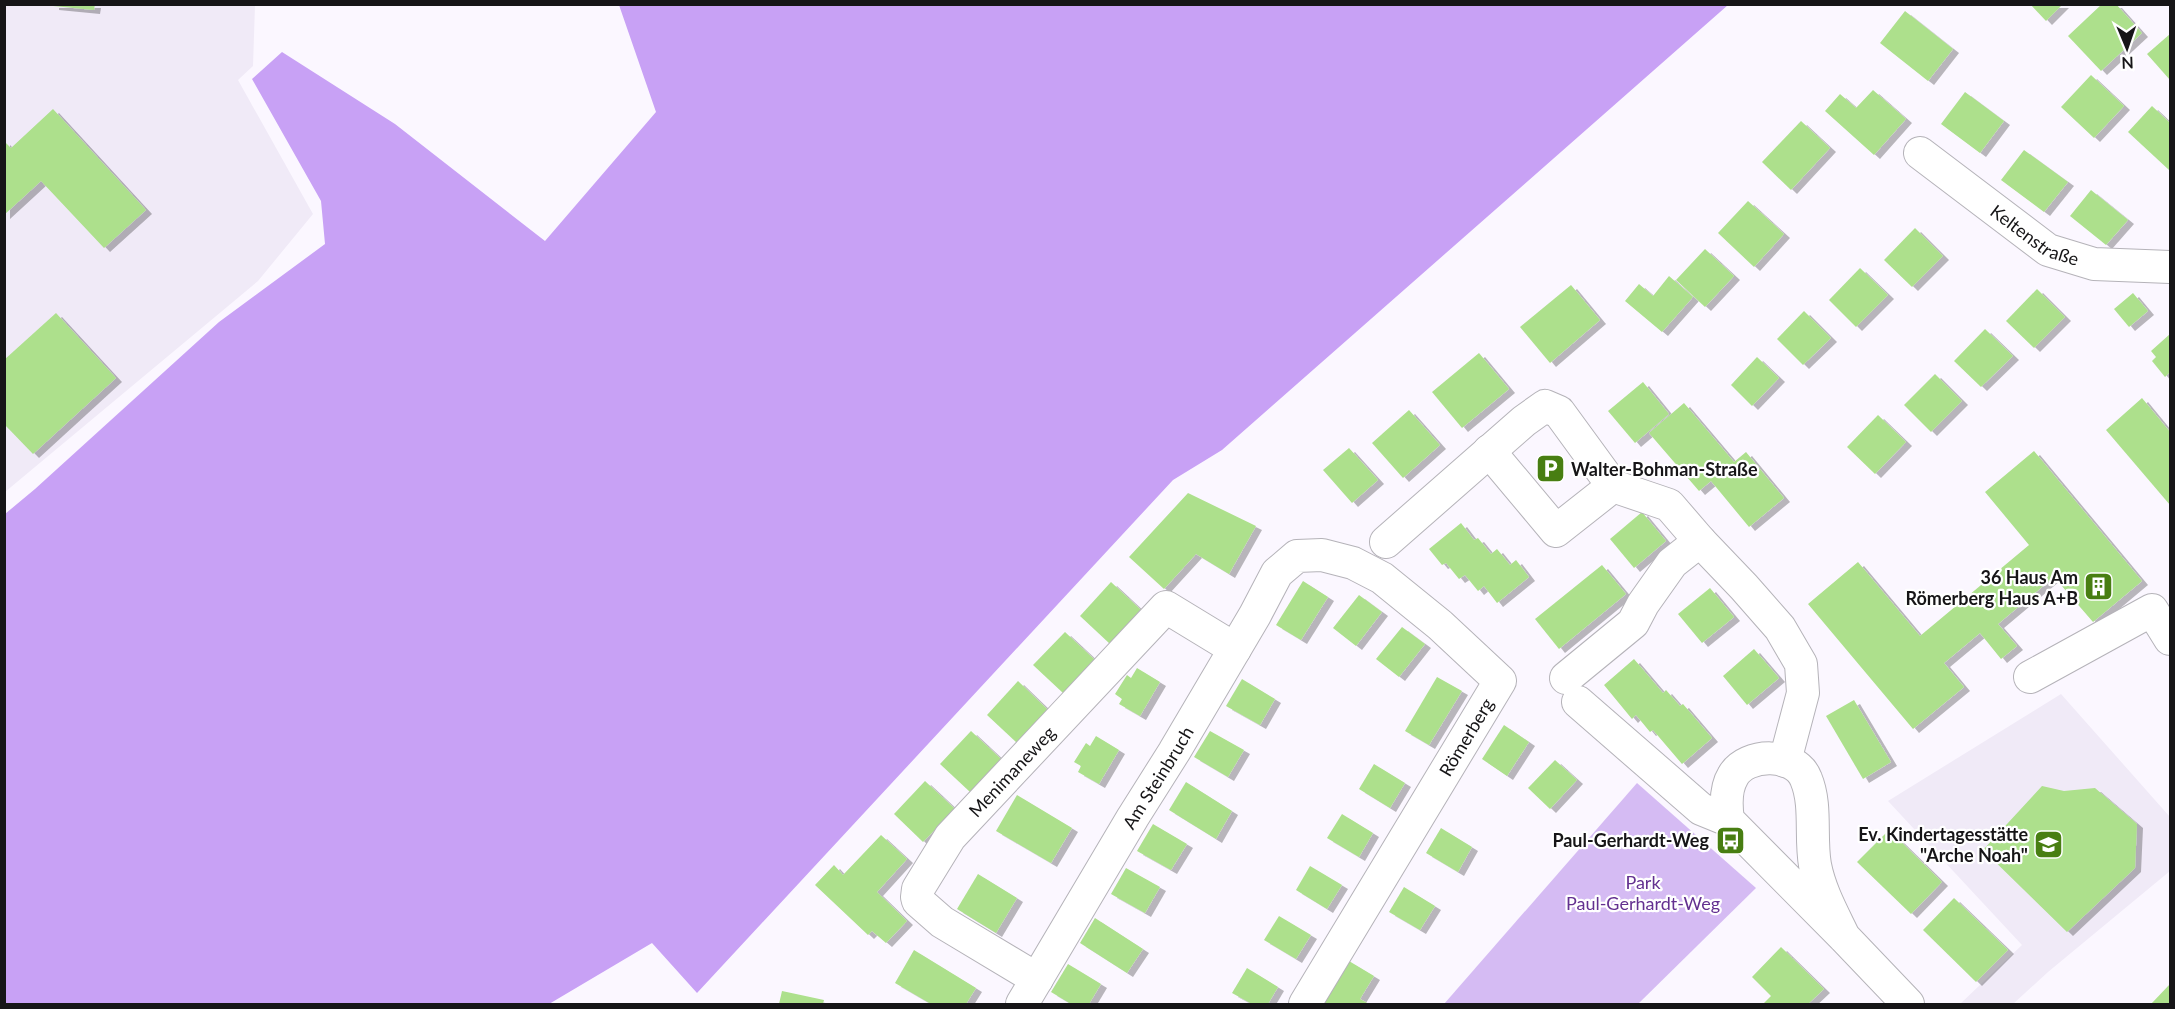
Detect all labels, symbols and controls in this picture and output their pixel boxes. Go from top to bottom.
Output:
north arrow [2097,18,2157,78]
text: N [2121,54,2134,73]
street label: Keltenstraße [1986,200,2082,270]
parking icon: Walter-Bohman-Straße [1534,453,1566,485]
place label: Walter-Bohman-Straße [1571,458,1758,480]
place label: 36 Haus Am Römerberg Haus A+B [1906,566,2078,609]
building icon: 36 Haus Am Römerberg Haus A+B [2083,571,2115,603]
street label: Römerberg [1434,694,1498,780]
street label: Menimaneweg [964,721,1060,821]
street label: Am Steinbruch [1118,722,1198,833]
place label: Ev. Kindertagesstätte "Arche Noah" [1858,823,2028,866]
bus stop icon: Paul-Gerhardt-Weg [1714,824,1746,856]
school or university icon: Ev. Kindertagesstätte "Arche Noah" [2033,828,2065,860]
place label: Paul-Gerhardt-Weg [1552,829,1709,851]
park label: Park Paul-Gerhardt-Weg [1566,871,1720,914]

